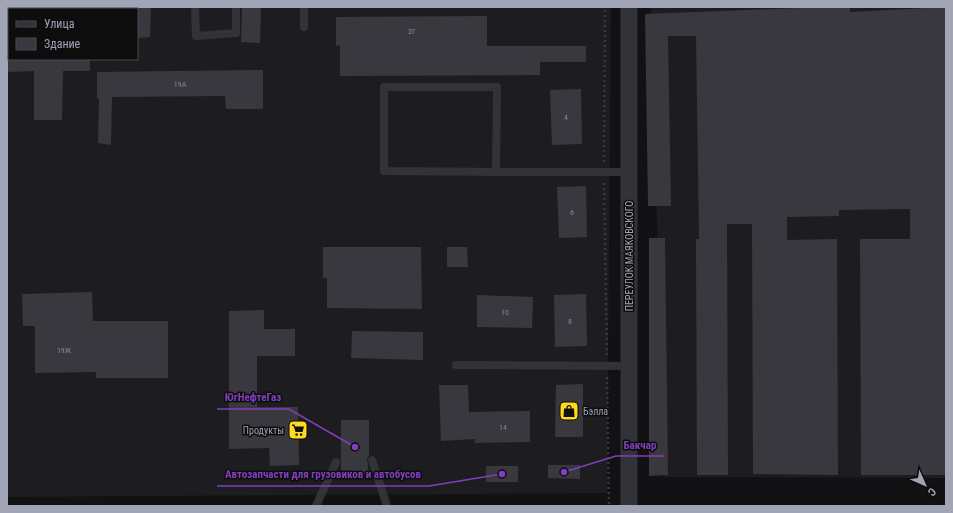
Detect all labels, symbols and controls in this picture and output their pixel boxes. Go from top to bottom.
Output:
legend [8,8,138,60]
text: Улица [44,17,75,31]
house number: 2Г [408,27,416,36]
text: Здание [44,37,81,51]
house number: 19А [174,80,187,89]
house number: 4 [564,113,568,122]
street label: ПЕРЕУЛОК МАЯКОВСКОГО [624,201,635,311]
house number: 6 [570,208,574,217]
house number: 10 [501,308,509,317]
house number: 8 [568,317,572,326]
house number: 19Ж [57,346,72,355]
callout: ЮгНефтеГаз [217,386,289,409]
text: ЮгНефтеГаз [225,391,281,404]
shop icon: Бэлла [558,400,580,422]
place label: Бэлла [583,406,608,417]
supermarket icon: Продукты [287,419,309,441]
house number: 14 [499,423,507,432]
place label: Продукты [243,425,284,436]
callout: Бакчар [616,433,664,456]
text: Бакчар [624,439,657,452]
callout: Автозапчасти для грузовиков и автобусов [217,463,429,486]
north arrow [905,465,945,505]
text: Автозапчасти для грузовиков и автобусов [225,468,422,481]
text: С [925,485,939,499]

